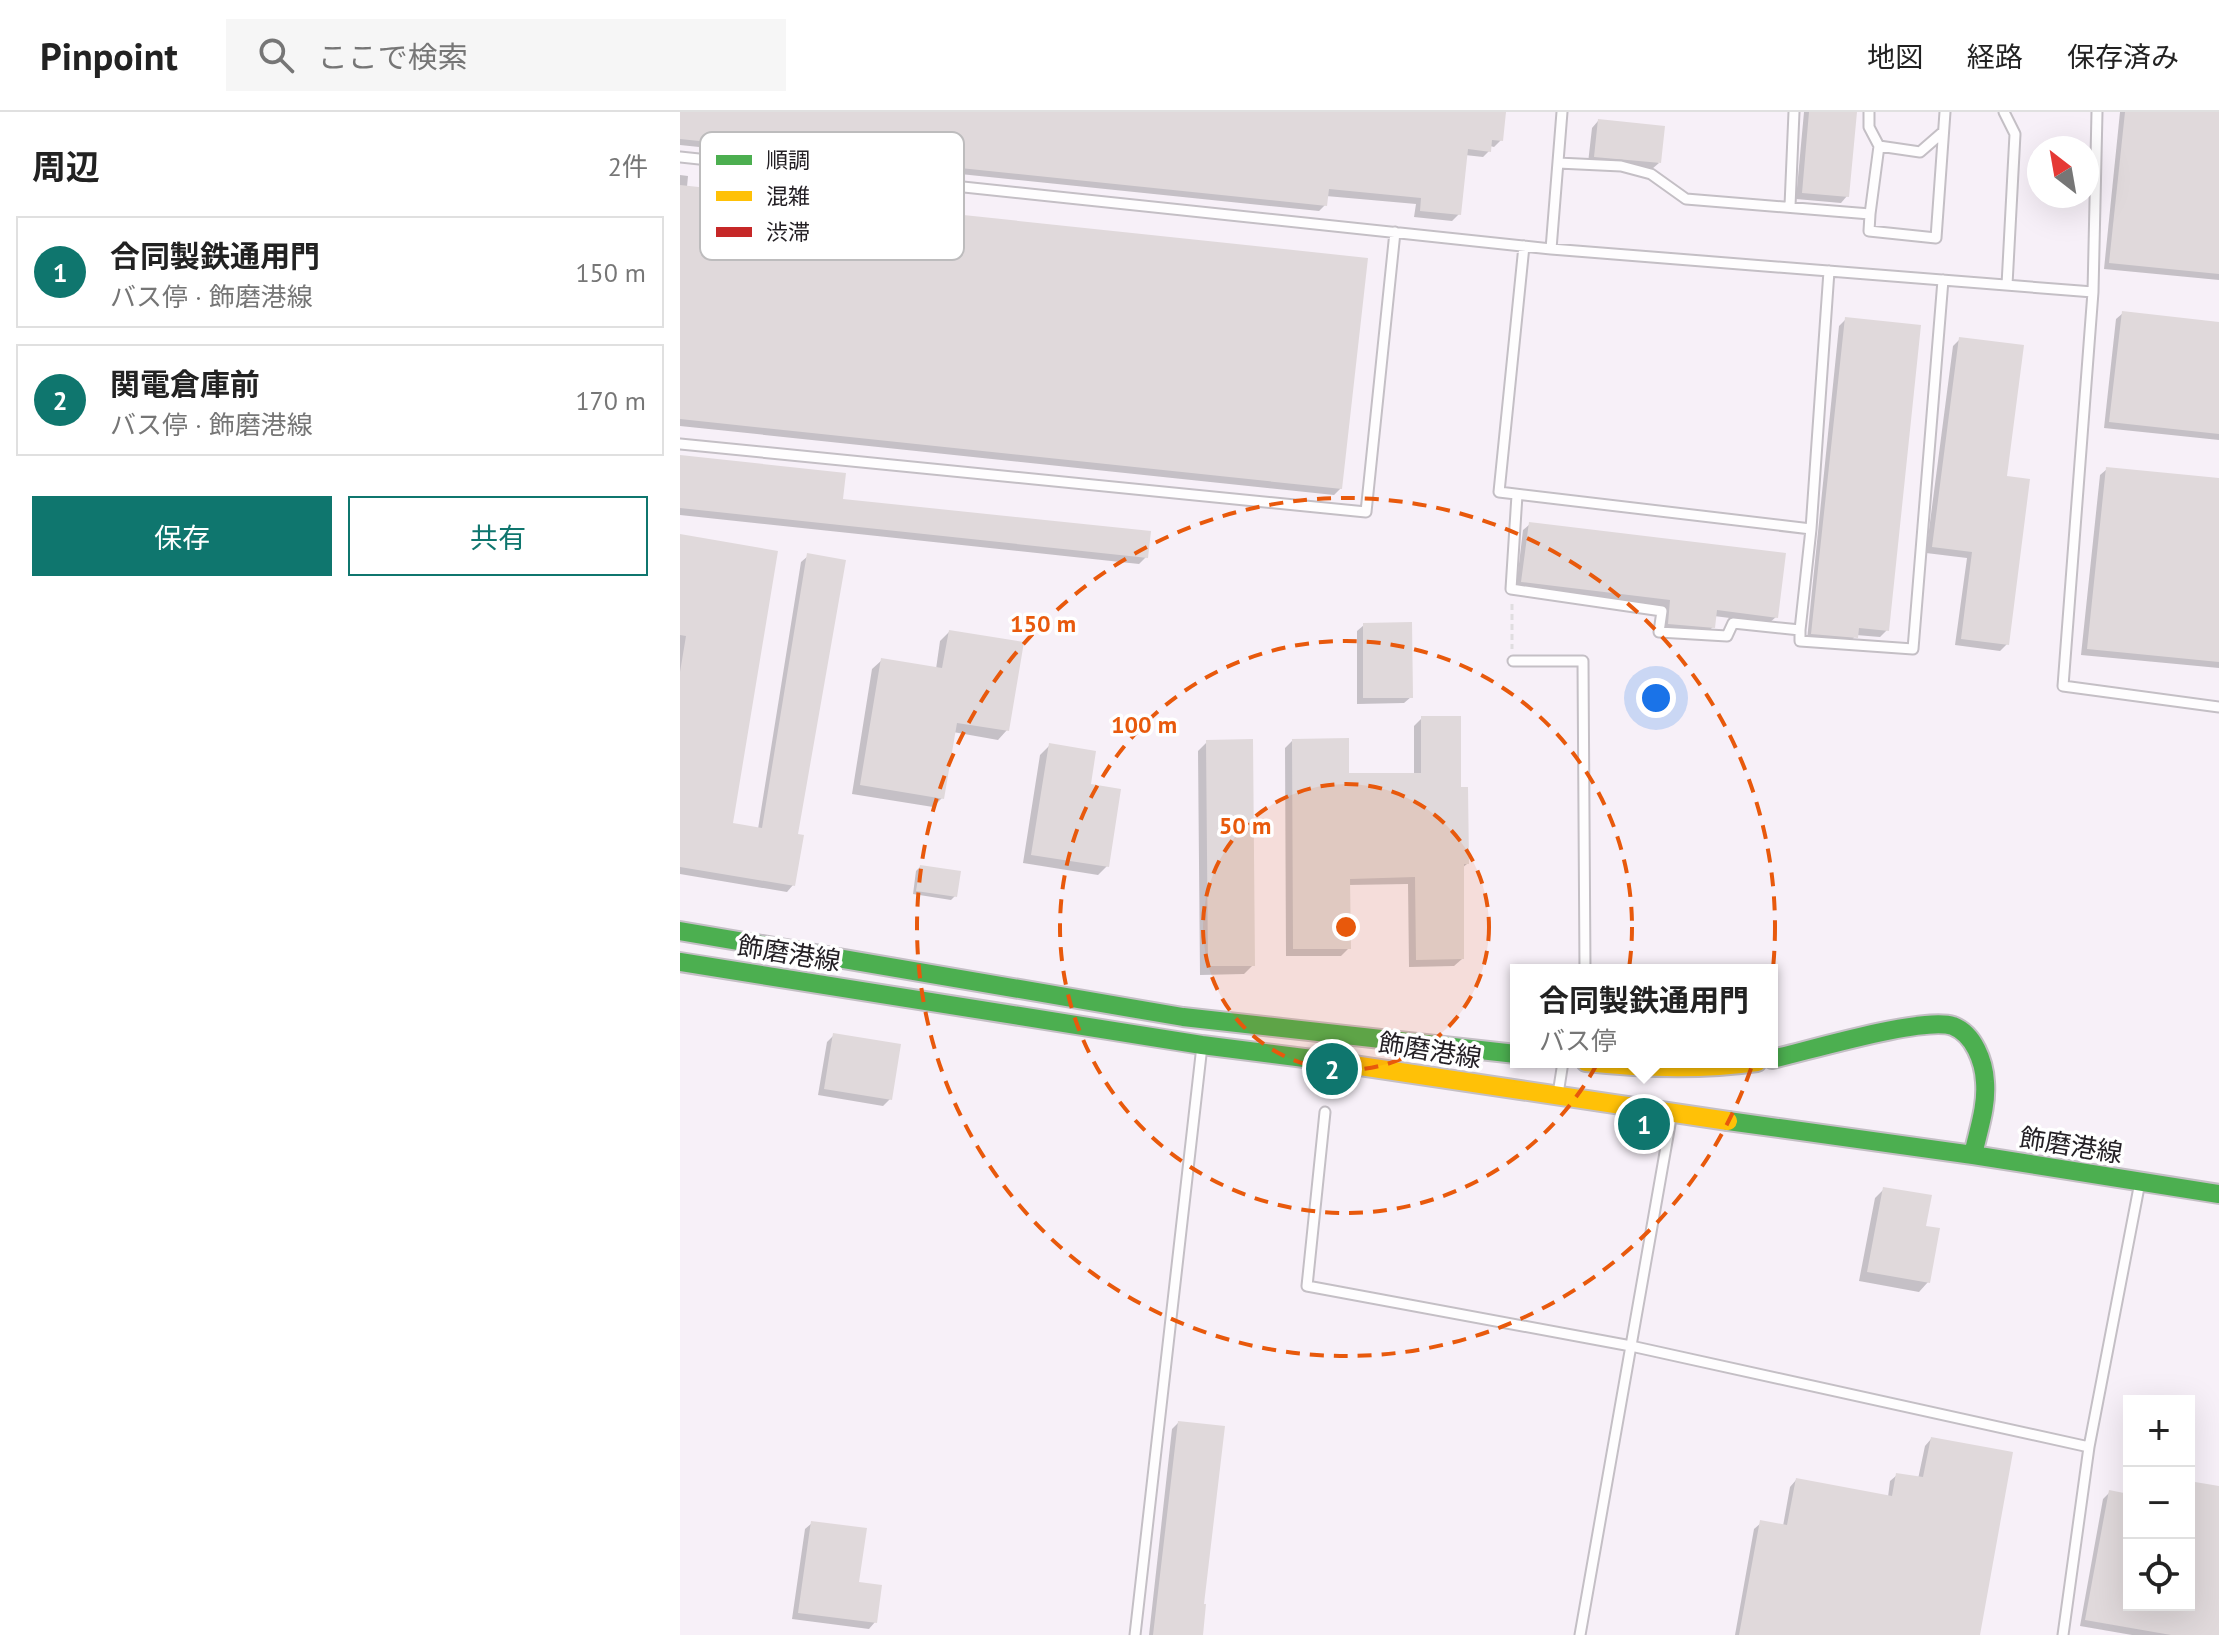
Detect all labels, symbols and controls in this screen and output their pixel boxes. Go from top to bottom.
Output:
search box [226,19,786,91]
text: Pinpoint [40,31,178,80]
icon: search [254,33,298,77]
text: ここで検索 [318,37,468,76]
text: 地図 [1867,38,1923,75]
text: 経路 [1967,38,2023,75]
text: 保存済み [2067,38,2179,75]
legend [700,132,964,260]
north arrow [2027,136,2099,208]
text: 周辺 [32,144,100,188]
text: 順調 [766,146,810,174]
text: 2件 [608,150,648,183]
text: 混雑 [766,182,810,210]
text: 渋滞 [766,218,810,246]
text: 合同製鉄通用門 [110,236,320,275]
text: 1 [53,256,67,289]
text: 150 m [575,256,646,289]
text: バス停 · 飾磨港線 [110,280,313,313]
text: 関電倉庫前 [110,364,260,403]
text: 2 [53,384,67,417]
text: 170 m [575,384,646,417]
text: バス停 · 飾磨港線 [110,408,313,441]
button: 保存 [32,496,332,576]
button: 共有 [348,496,648,576]
text: 150 m [1010,608,1076,639]
your location [1636,678,1676,718]
text: 100 m [1111,709,1177,740]
text: 50 m [1219,810,1271,841]
centre of rings [1332,913,1360,941]
street label: 飾磨港線 [735,929,843,977]
popup [1510,964,1778,1068]
text: 合同製鉄通用門 [1539,980,1749,1019]
text: バス停 [1539,1024,1617,1057]
street label: 飾磨港線 [1376,1026,1484,1074]
pin: 2 [1306,1039,1358,1099]
pin: 1 [1618,1094,1670,1154]
street label: 飾磨港線 [2017,1121,2125,1169]
map controls [2123,1395,2195,1611]
button: + [2123,1395,2195,1467]
button: − [2123,1467,2195,1539]
button: locate [2123,1539,2195,1611]

